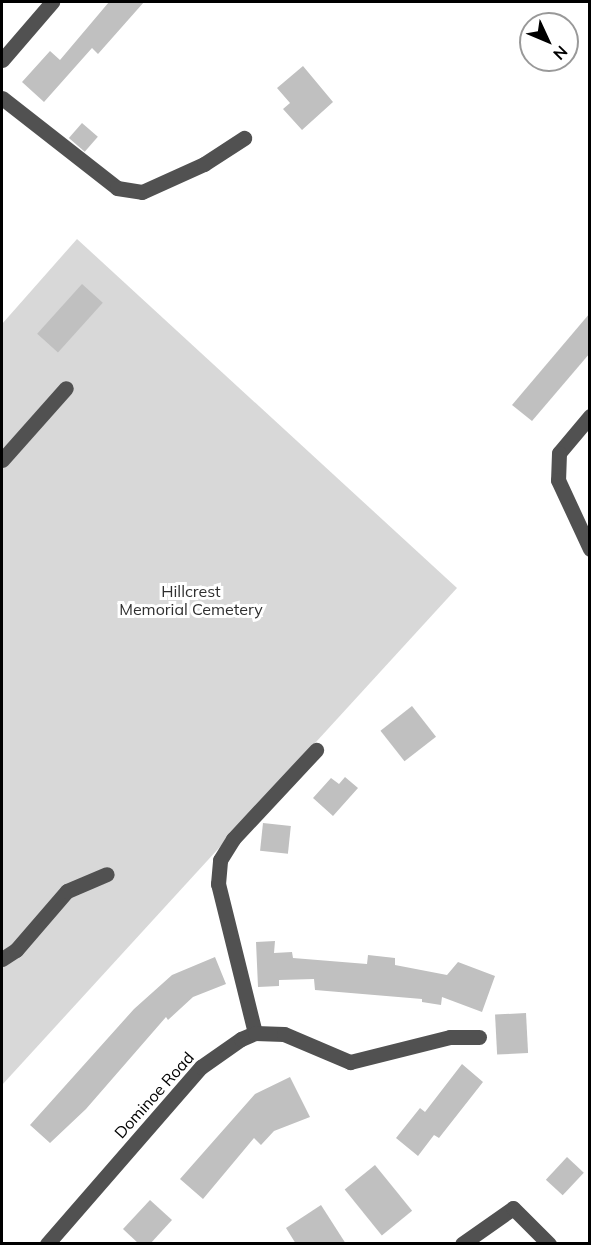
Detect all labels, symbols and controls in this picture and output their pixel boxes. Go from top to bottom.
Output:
north arrow [519,12,579,72]
text: N [549,42,572,64]
park label: Hillcrest Memorial Cemetery [119,581,263,619]
street label: Dominoe Road [110,1048,198,1142]

